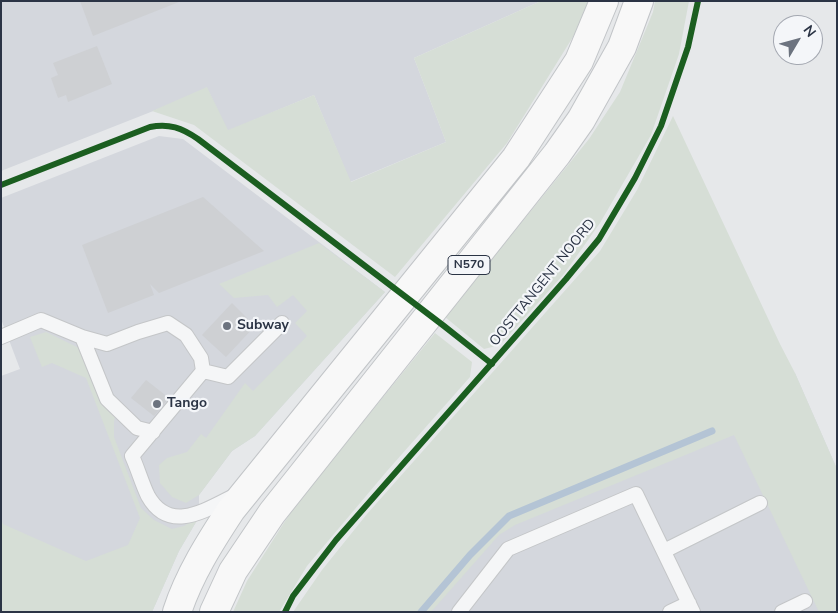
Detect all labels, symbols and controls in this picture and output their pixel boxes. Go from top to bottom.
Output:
north arrow [773,15,823,65]
text: N [799,21,820,41]
street label: OOSTTANGENT NOORD [487,216,599,350]
road number: N570 [448,256,490,274]
place label: Subway [237,318,289,334]
marker: Subway [221,320,233,332]
place label: Tango [167,396,207,412]
marker: Tango [151,398,163,410]

